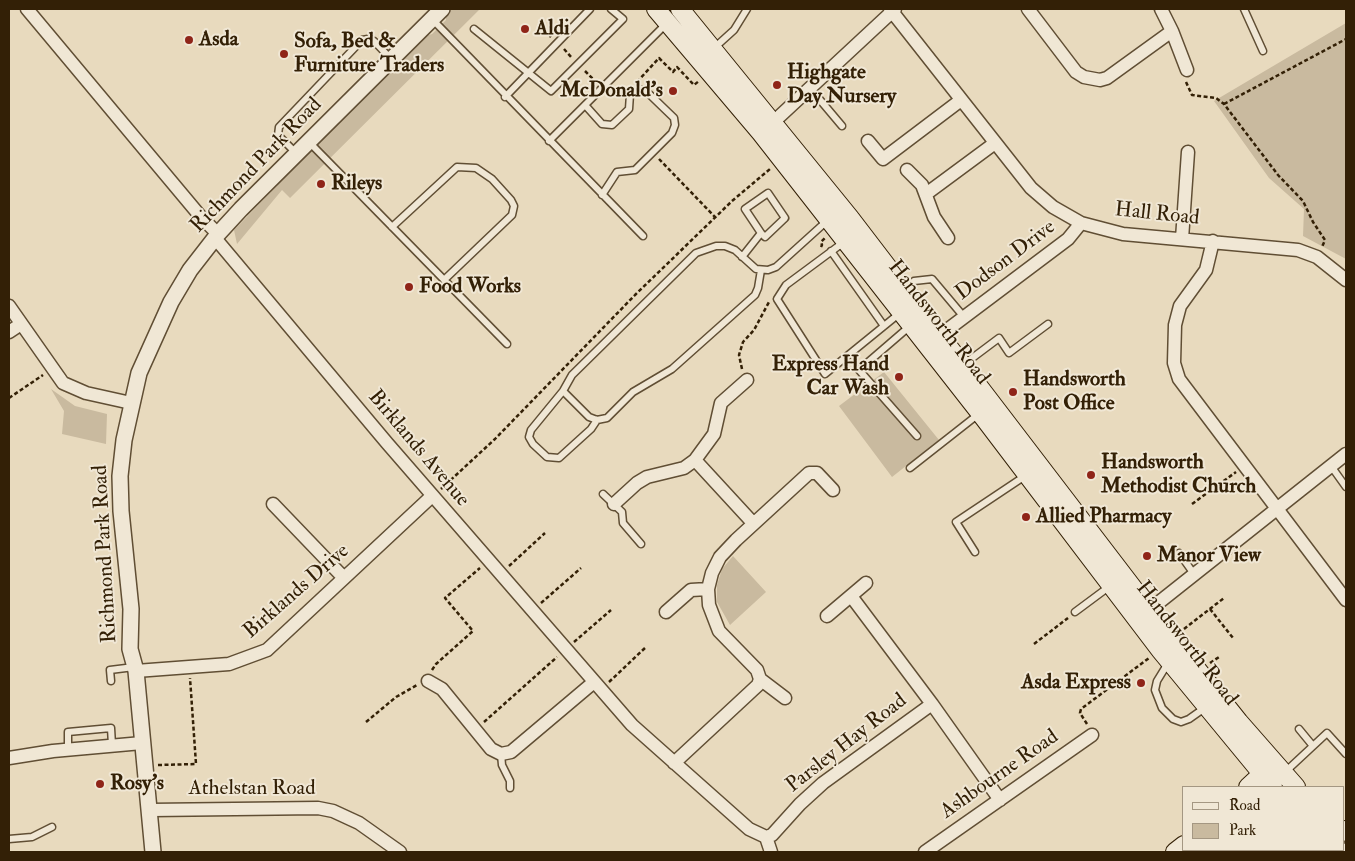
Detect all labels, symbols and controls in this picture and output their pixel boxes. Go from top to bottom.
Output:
place label: Aldi [535,16,570,42]
marker: Aldi [519,23,531,35]
place label: Asda [199,27,239,53]
place label: Sofa, Bed & Furniture Traders [294,29,444,79]
marker: Asda [183,34,195,46]
marker: Sofa, Bed & Furniture Traders [278,48,290,60]
place label: Highgate Day Nursery [787,60,896,110]
place label: McDonald's [560,78,663,104]
marker: Highgate Day Nursery [771,79,783,91]
marker: McDonald's [667,85,679,97]
street label: Richmond Park Road [186,93,328,239]
place label: Rileys [331,171,382,197]
marker: Rileys [315,178,327,190]
street label: Hall Road [1113,198,1201,232]
street label: Dodson Drive [951,215,1061,307]
street label: Handsworth Road [882,256,994,390]
place label: Food Works [419,274,521,300]
marker: Food Works [403,281,415,293]
place label: Express Hand Car Wash [772,352,889,402]
place label: Handsworth Post Office [1023,367,1126,417]
marker: Express Hand Car Wash [893,371,905,383]
street label: Birklands Avenue [362,386,474,512]
marker: Handsworth Post Office [1007,386,1019,398]
place label: Handsworth Methodist Church [1101,450,1256,500]
street label: Richmond Park Road [89,464,123,644]
marker: Handsworth Methodist Church [1085,469,1097,481]
place label: Allied Pharmacy [1036,504,1172,530]
marker: Allied Pharmacy [1020,511,1032,523]
street label: Birklands Drive [239,539,355,645]
place label: Manor View [1157,543,1261,569]
marker: Manor View [1141,550,1153,562]
street label: Handsworth Road [1130,577,1242,711]
place label: Asda Express [1021,670,1131,696]
marker: Asda Express [1135,677,1147,689]
street label: Parsley Hay Road [782,689,912,799]
street label: Ashbourne Road [936,725,1064,825]
place label: Rosy's [110,771,164,797]
street label: Athelstan Road [188,776,316,802]
marker: Rosy's [94,778,106,790]
legend [1182,786,1345,851]
text: Road [1229,796,1260,815]
text: Park [1229,821,1256,840]

